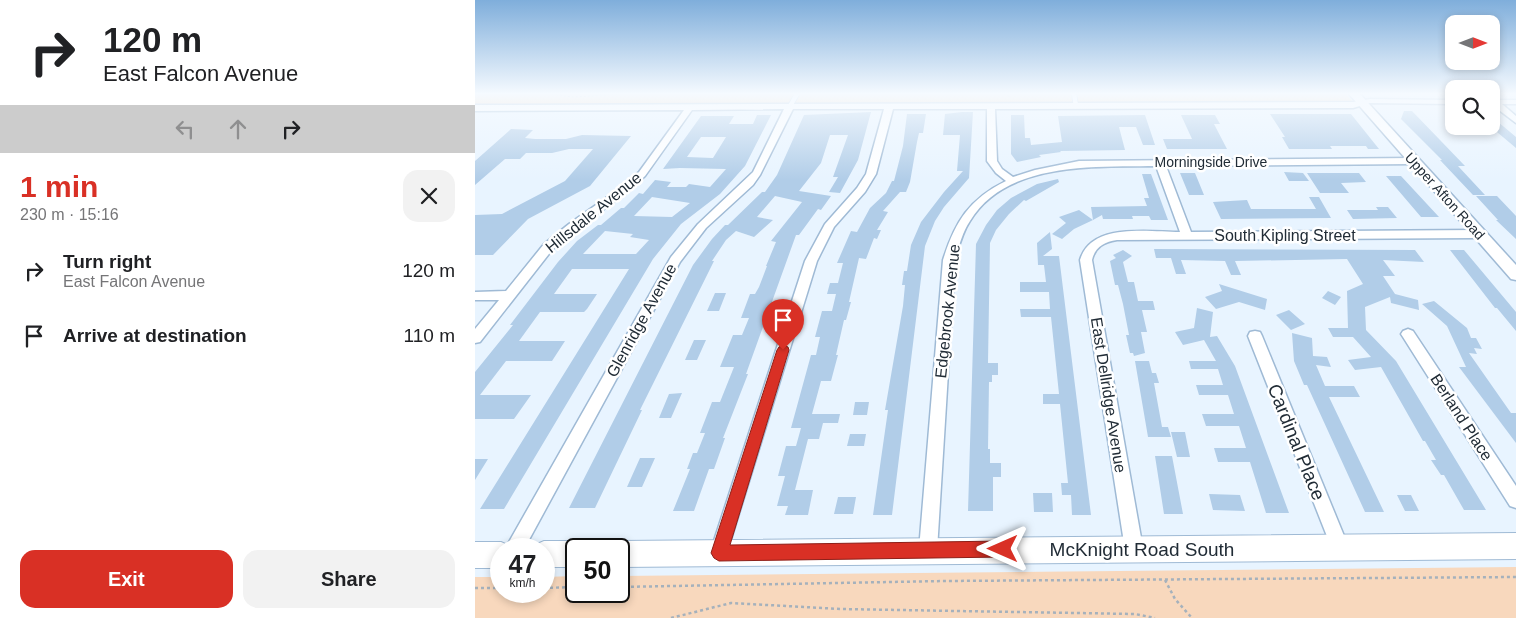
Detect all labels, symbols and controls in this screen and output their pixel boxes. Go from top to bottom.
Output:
north arrow [1445,15,1500,70]
map controls [1445,15,1500,135]
icon: right [20,20,85,85]
text: 120 m [103,20,202,59]
text: East Falcon Avenue [103,61,298,86]
button: search [1445,80,1500,135]
icon: left [171,115,199,143]
icon: ahead [224,115,252,143]
icon: right [277,115,305,143]
street label: Upper Afton Road [1402,149,1488,243]
street label: Morningside Drive [1155,154,1268,170]
street label: Hillsdale Avenue [542,169,645,256]
text: 1 min [20,170,98,203]
button: close [403,170,455,222]
text: 230 m · 15:16 [20,206,119,223]
street label: South Kipling Street [1214,227,1356,244]
street label: Edgebrook Avenue [932,243,963,379]
text: Turn right [63,251,151,272]
icon: right [20,257,48,285]
text: 120 m [402,260,455,281]
street label: Glenridge Avenue [603,261,680,380]
text: East Falcon Avenue [63,273,205,290]
pin [762,299,804,350]
icon: arrive [769,306,797,334]
street label: East Dellridge Avenue [1088,316,1129,474]
icon: arrive [20,322,48,350]
text: Arrive at destination [63,325,247,346]
text: 110 m [404,325,455,346]
street label: Berland Place [1427,371,1496,464]
street label: Cardinal Place [1264,381,1329,503]
position arrow [976,522,1028,574]
speed limit sign: 50 [565,538,630,603]
street label: McKnight Road South [1050,539,1234,560]
button: Exit [20,550,233,608]
button: Share [243,550,455,608]
text: 47 [509,550,536,578]
text: km/h [509,576,536,590]

